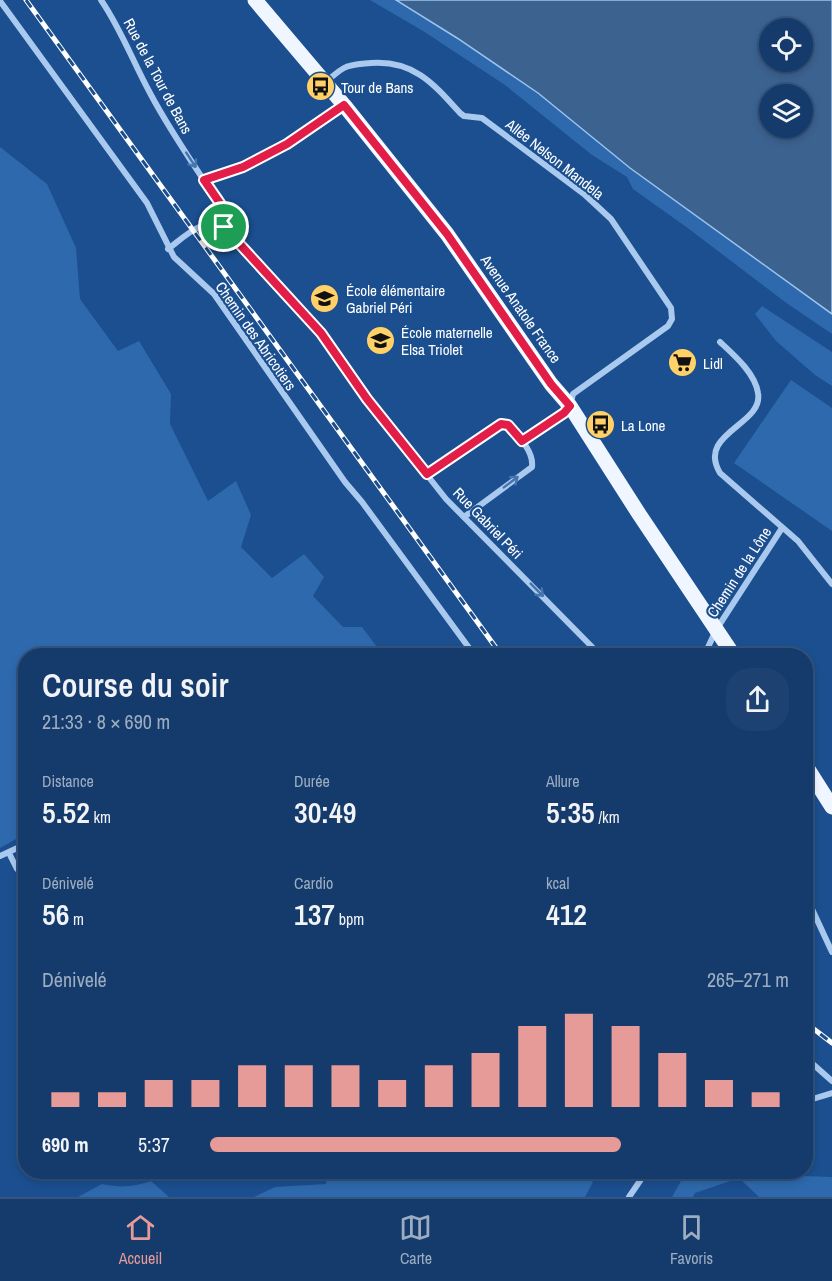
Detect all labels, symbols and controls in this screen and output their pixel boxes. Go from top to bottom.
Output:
street label: Rue de la Tour de Bans [119,14,197,138]
map controls [759,18,813,138]
button: locate [759,18,813,72]
bus stop icon: Tour de Bans [304,71,336,103]
place label: Tour de Bans [341,77,413,98]
button: layers [759,84,813,138]
street label: Allée Nelson Mandela [501,113,609,204]
one-way arrow [185,152,197,168]
pin [198,201,249,252]
icon: arrive [207,210,240,243]
street label: Avenue Anatole France [475,250,566,367]
street label: Chemin des Abricotiers [211,277,301,395]
place label: École élémentaire Gabriel Péri [346,280,445,318]
school or university icon: École élémentaire Gabriel Péri [309,283,341,315]
place label: École maternelle Elsa Triolet [401,322,493,360]
school or university icon: École maternelle Elsa Triolet [364,325,396,357]
supermarket icon: Lidl [666,347,698,379]
place label: Lidl [703,353,723,374]
bus stop icon: La Lone [584,409,616,441]
place label: La Lone [621,415,666,436]
one-way arrow [503,476,519,489]
street label: Rue Gabriel Péri [448,483,528,563]
street label: Chemin de la Lône [702,523,776,621]
one-way arrow [530,583,544,598]
text: Course du soir [42,663,228,707]
button: share [726,668,789,731]
text: 21:33 · 8 × 690 m [42,708,170,735]
text: Distance [42,770,94,792]
text: Durée [294,770,330,792]
text: Allure [546,770,580,792]
text: 5.52 [42,792,90,832]
text: 30:49 [294,792,356,832]
text: 5:35 [546,792,595,832]
text: km [90,806,111,828]
text: /km [595,806,620,828]
text: Dénivelé [42,872,94,894]
text: Cardio [294,872,333,894]
text: kcal [546,872,569,894]
text: 56 [42,894,69,934]
text: 137 [294,894,335,934]
text: 412 [546,894,587,934]
text: m [69,908,84,930]
text: bpm [335,908,364,930]
text: Dénivelé [42,966,107,993]
text: 265–271 m [707,966,789,993]
text: 690 m [42,1131,89,1158]
text: 5:37 [138,1131,170,1158]
tab: Accueil [119,1211,162,1269]
tab: Carte [399,1211,432,1269]
tab: Favoris [670,1211,713,1269]

